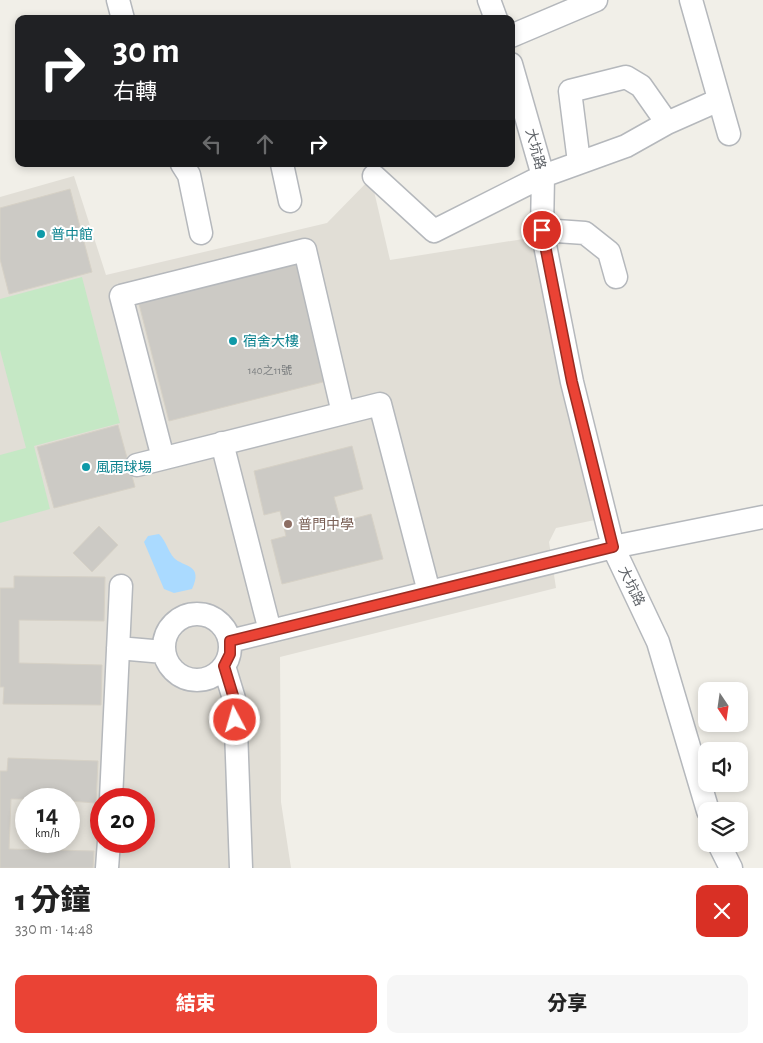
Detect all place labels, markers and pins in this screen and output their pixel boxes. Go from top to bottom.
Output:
pin [521,209,563,251]
place label: 普中館 [51,227,93,242]
marker: 普中館 [35,228,47,240]
place label: 宿舍大樓 [243,333,299,349]
marker: 宿舍大樓 [227,335,239,347]
place label: 風雨球場 [96,460,152,475]
marker: 風雨球場 [80,461,92,473]
place label: 普門中學 [298,517,354,532]
marker: 普門中學 [282,518,294,530]

